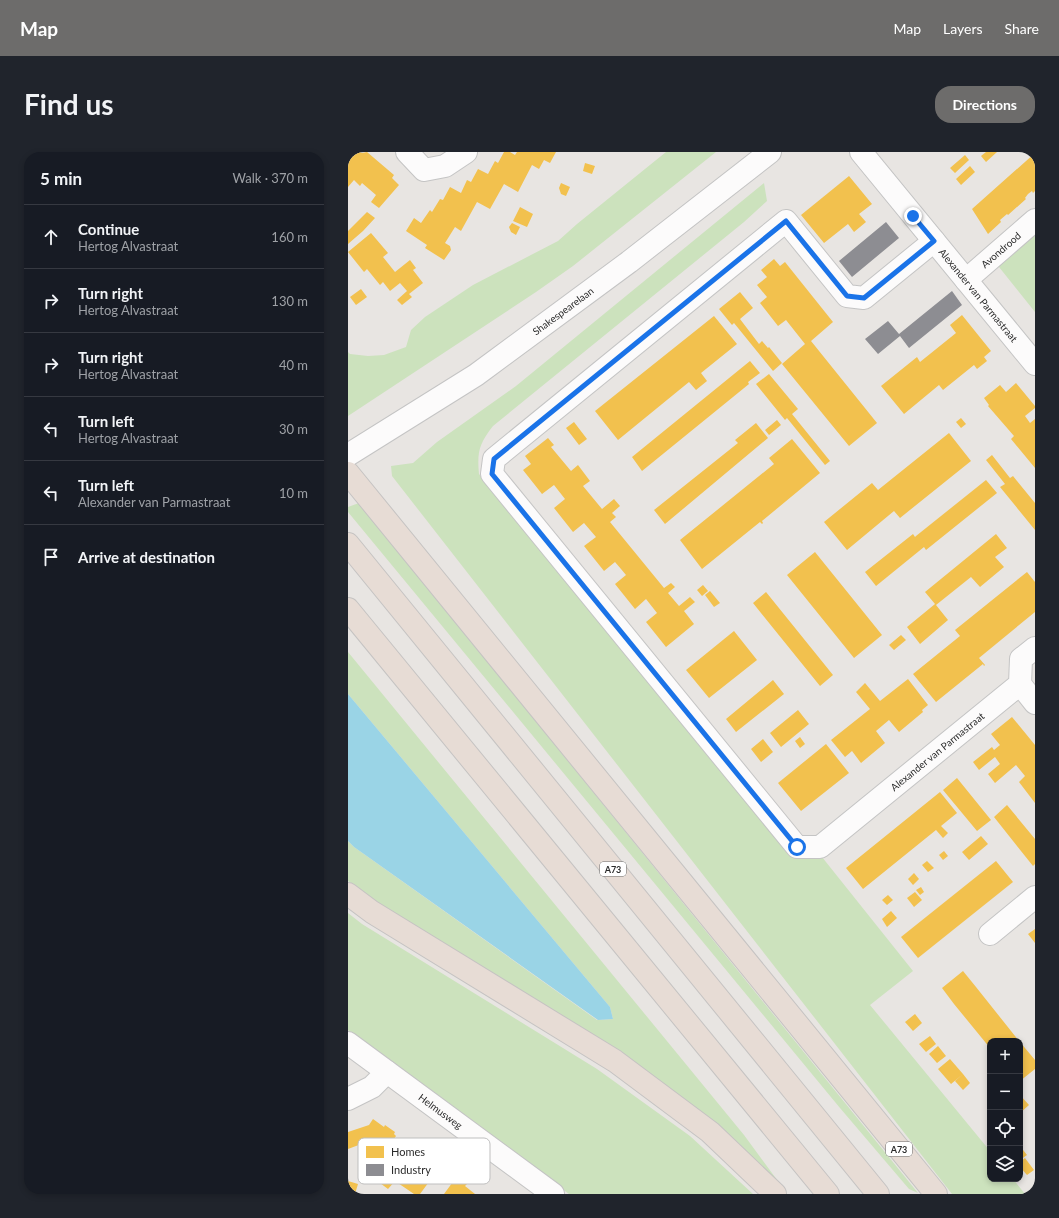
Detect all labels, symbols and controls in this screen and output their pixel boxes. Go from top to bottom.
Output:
text: Map [20,17,58,40]
text: Map [893,20,921,37]
text: Layers [943,20,983,37]
text: Share [1005,20,1039,37]
button: Directions [935,86,1035,123]
text: Find us [24,87,114,121]
text: 5 min [40,168,82,189]
text: Walk · 370 m [232,170,308,186]
route end [904,207,922,225]
text: Continue [78,220,139,238]
icon: ahead [40,226,62,248]
text: 160 m [271,229,308,245]
street label: Avondrood [978,229,1023,270]
text: Hertog Alvastraat [78,238,178,254]
street label: Alexander van Parmastraat [936,246,1021,345]
text: Turn right [78,284,143,302]
street label: Shakespearelaan [530,284,596,337]
icon: right [40,290,62,312]
text: 130 m [271,293,308,309]
text: Hertog Alvastraat [78,302,178,318]
text: Turn right [78,348,143,366]
icon: right [40,354,62,376]
text: 40 m [279,357,308,373]
text: Hertog Alvastraat [78,366,178,382]
text: Turn left [78,412,134,430]
icon: left [40,418,62,440]
text: 30 m [279,421,308,437]
text: Hertog Alvastraat [78,430,178,446]
text: Turn left [78,476,134,494]
icon: left [40,482,62,504]
text: 10 m [279,485,308,501]
text: Alexander van Parmastraat [78,494,230,510]
icon: arrive [40,546,62,568]
text: Arrive at destination [78,548,215,566]
street label: Alexander van Parmastraat [888,709,987,793]
route start [788,838,806,856]
road number: A73 [600,862,626,876]
map controls [987,1038,1023,1182]
button: + [987,1038,1023,1074]
button: − [987,1074,1023,1110]
street label: Helmusweg [416,1091,465,1131]
button: locate [987,1110,1023,1146]
legend [358,1138,490,1184]
road number: A73 [886,1142,912,1156]
text: Homes [391,1145,425,1158]
button: layers [987,1146,1023,1182]
text: Industry [391,1163,431,1176]

